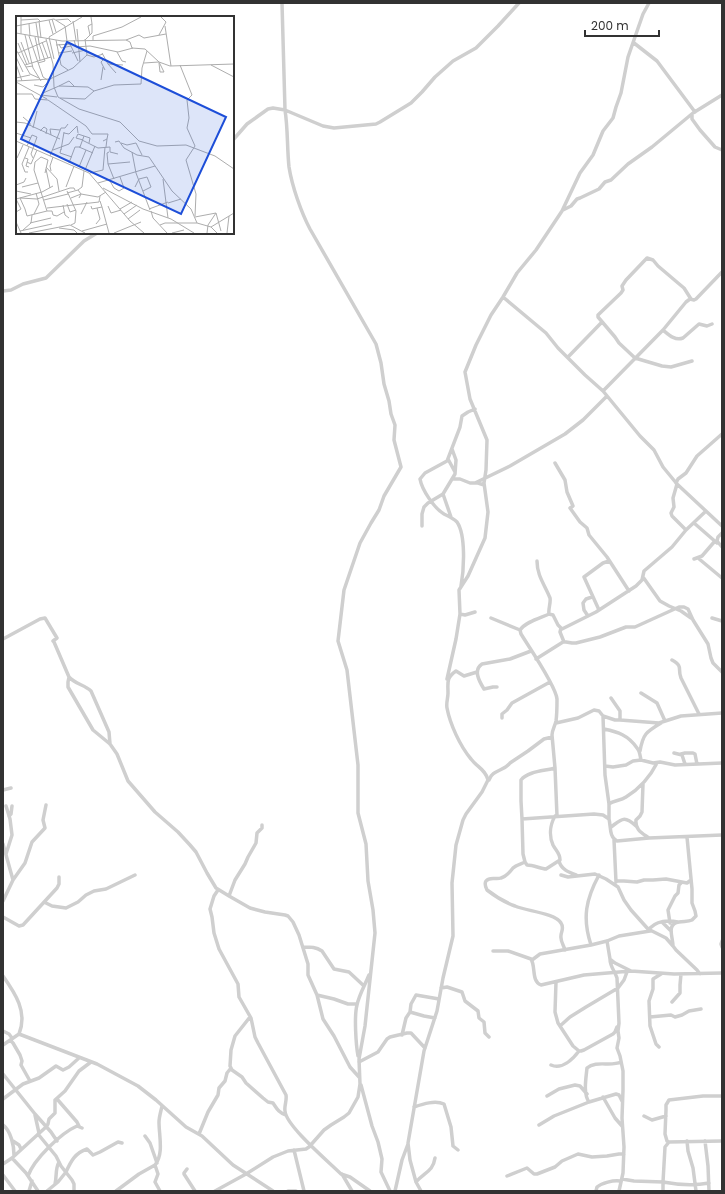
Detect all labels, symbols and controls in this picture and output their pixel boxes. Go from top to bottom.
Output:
scale bar [585,12,659,38]
inset map [16,16,234,234]
text: 200 m [591,17,629,34]

